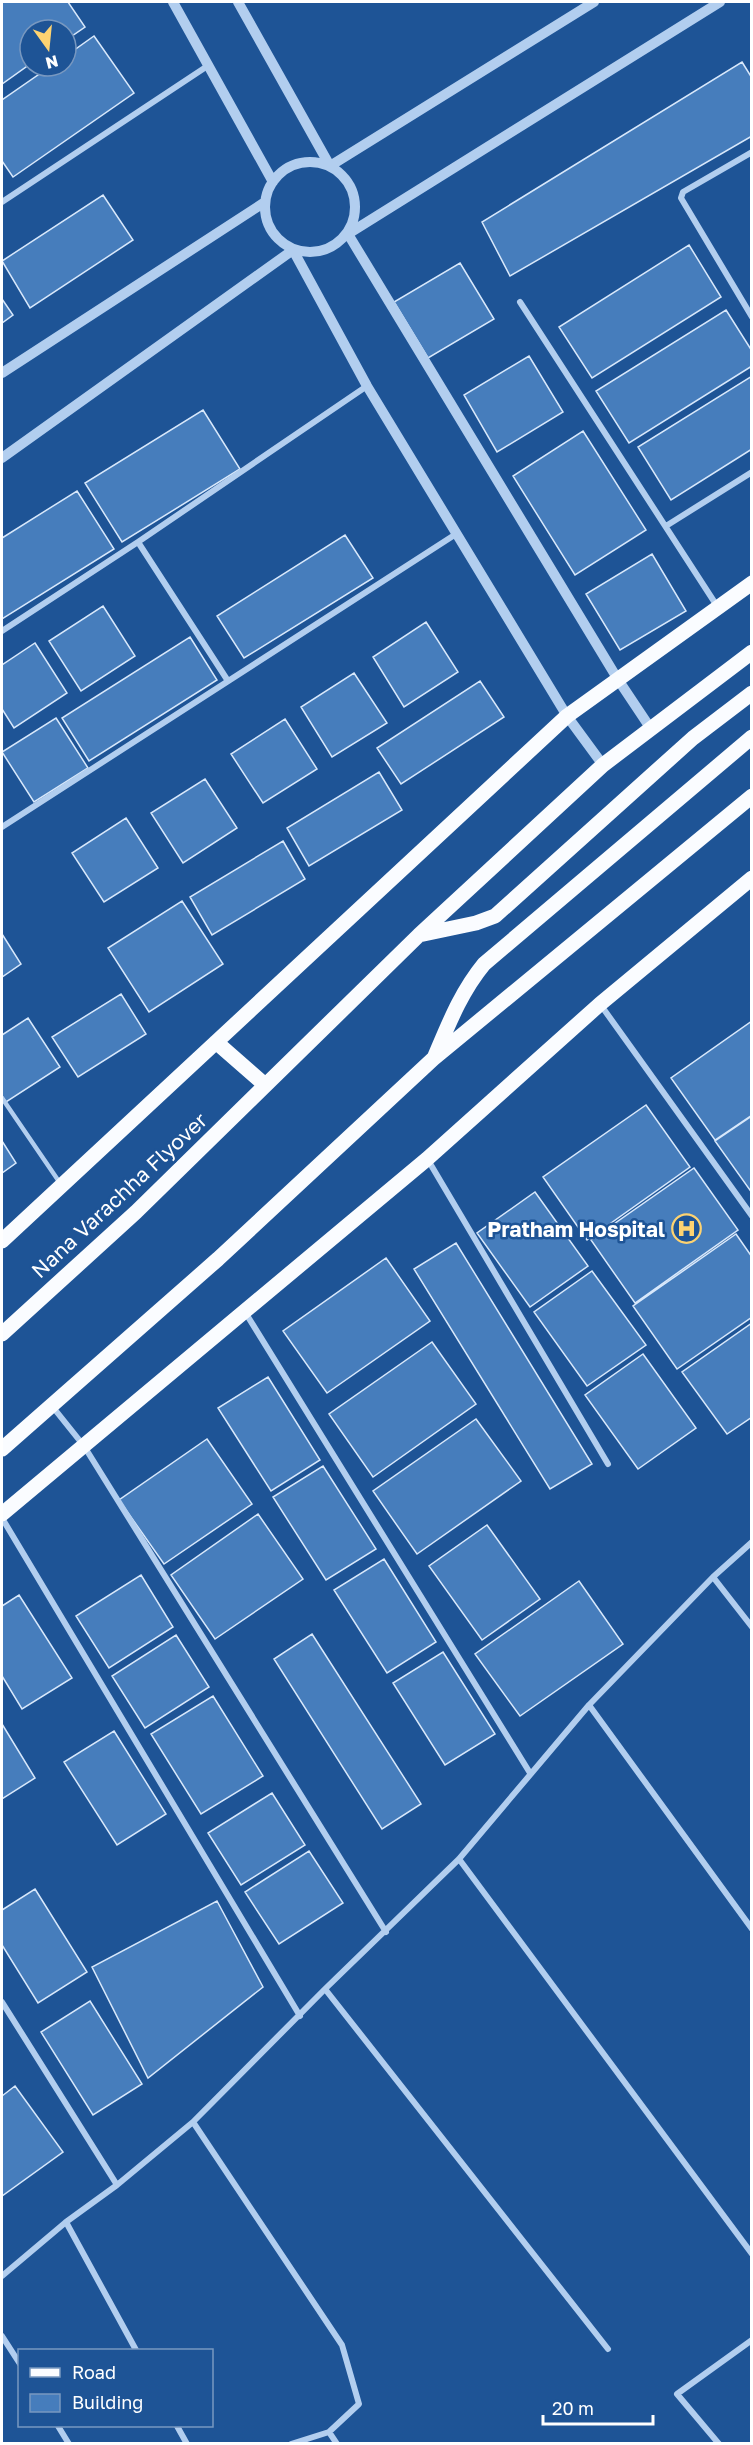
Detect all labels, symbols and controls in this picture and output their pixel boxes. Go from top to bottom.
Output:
north arrow [18,18,78,78]
text: N [43,51,60,74]
street label: Nana Varachha Flyover [26,1107,212,1283]
hospital icon: Pratham Hospital [670,1213,702,1245]
place label: Pratham Hospital [487,1216,665,1242]
legend [18,2349,213,2427]
text: Road [72,2361,116,2383]
scale bar [543,2388,652,2426]
text: Building [72,2391,143,2413]
text: 20 m [552,2397,594,2419]

